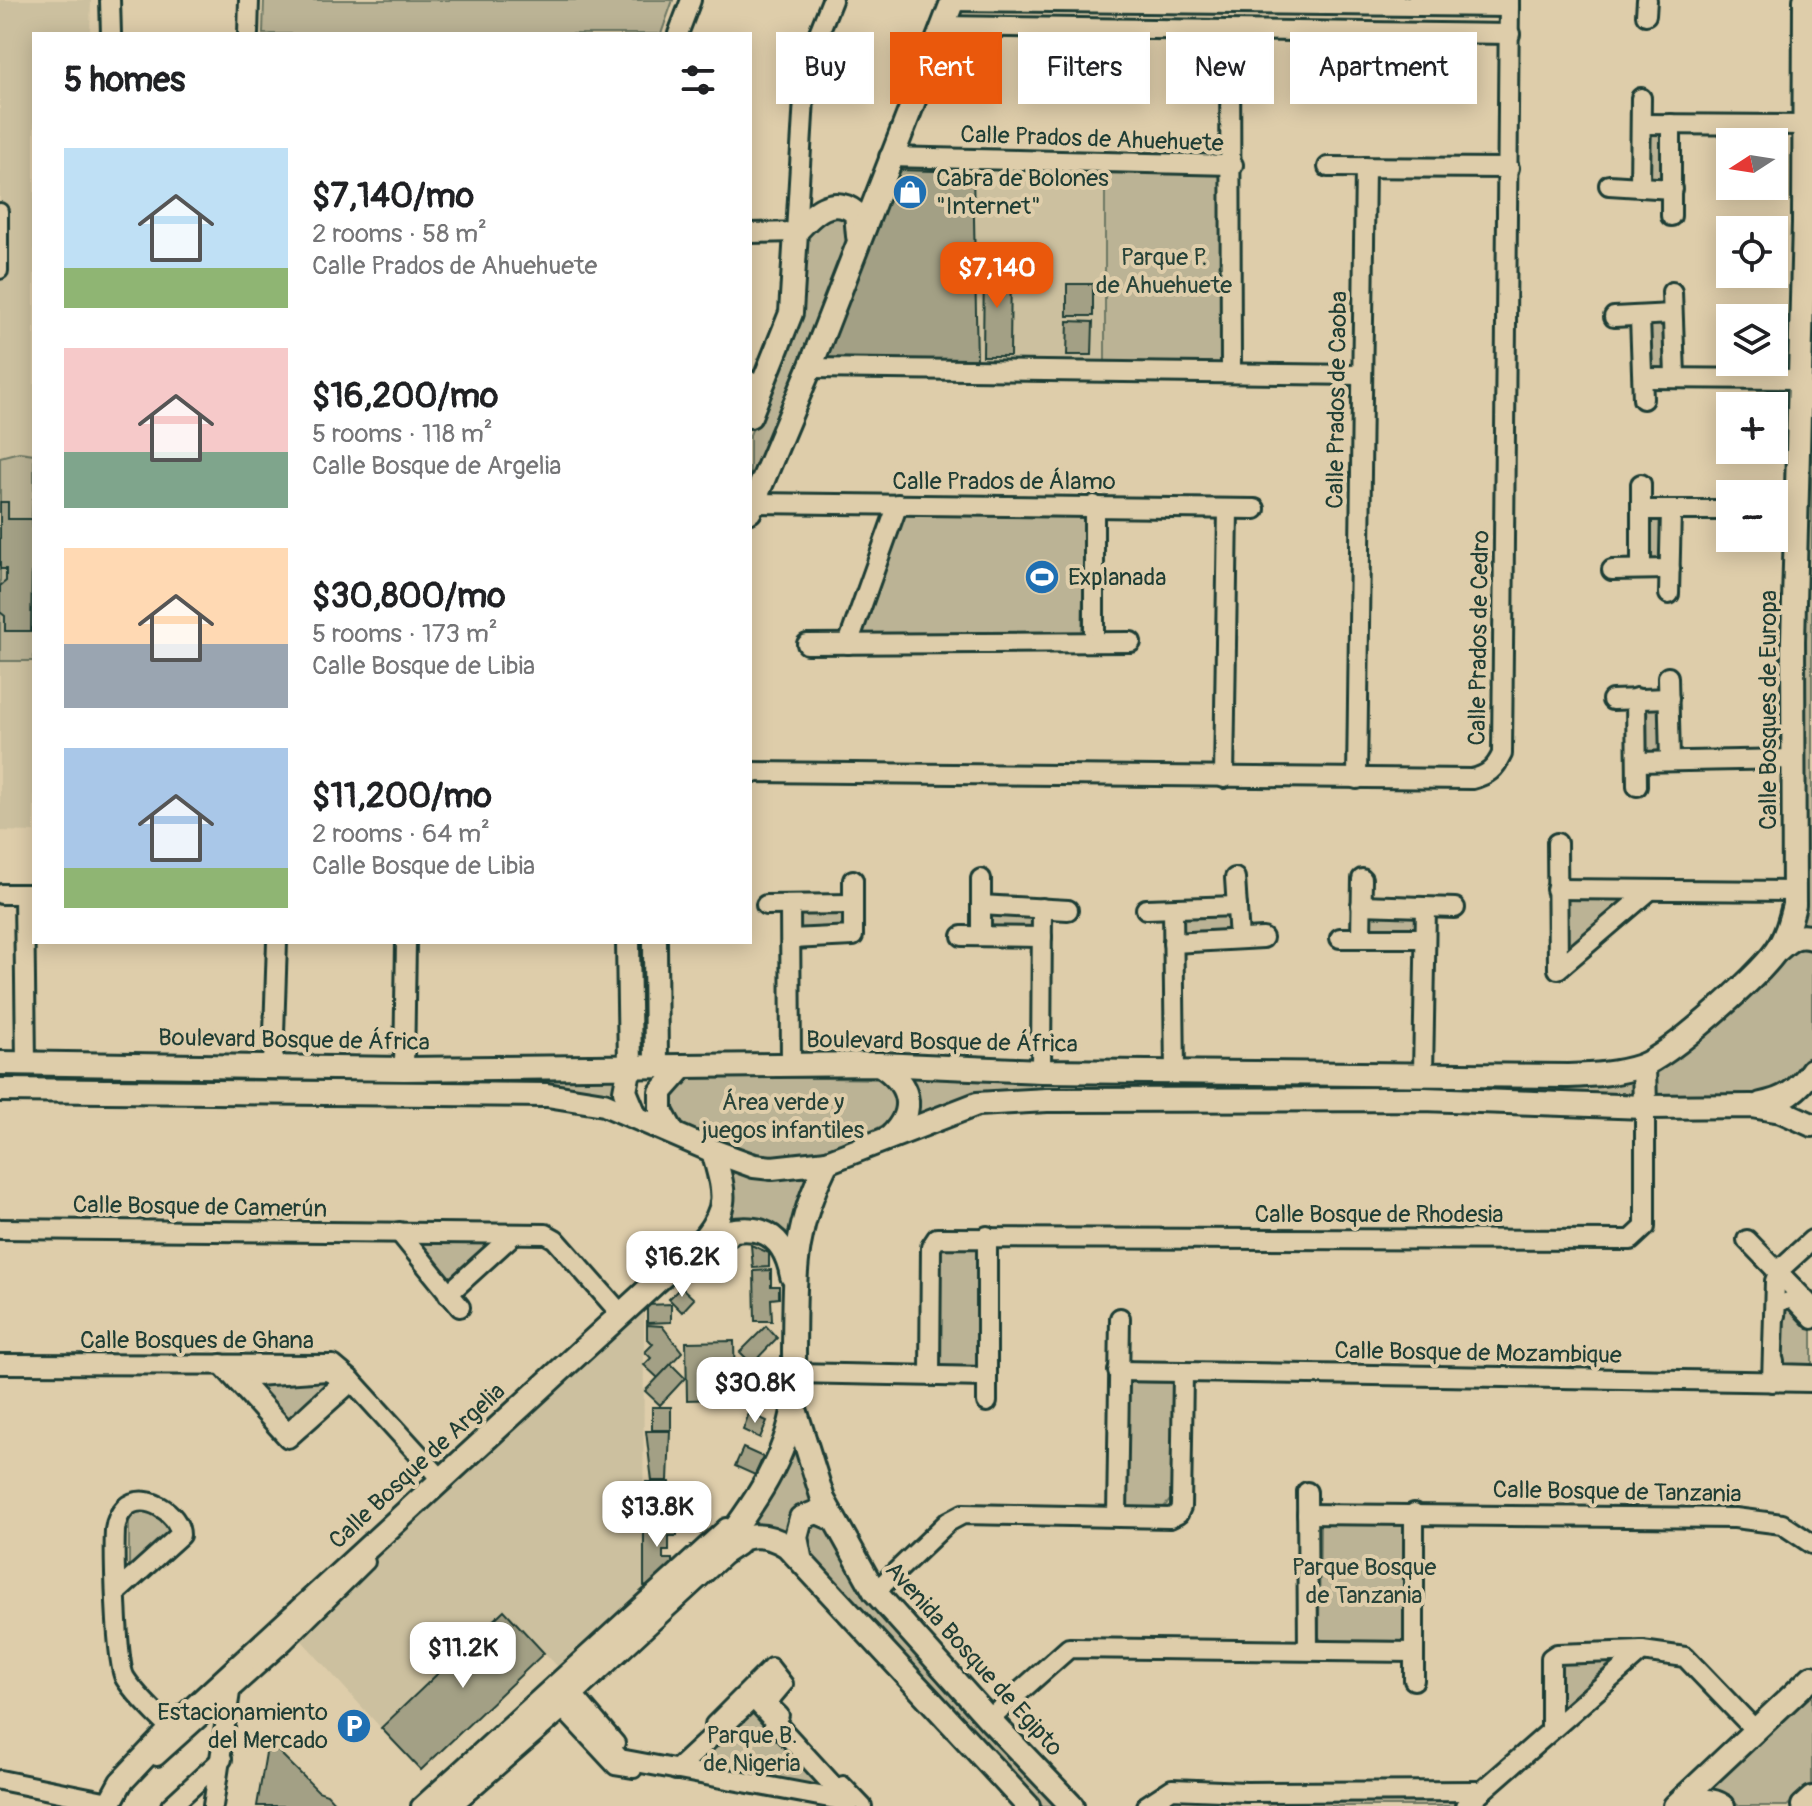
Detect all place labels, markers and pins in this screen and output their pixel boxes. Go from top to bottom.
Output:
place label: Cabra de Bolones "Internet" [936,164,1109,221]
shop icon: Cabra de Bolones "Internet" [891,173,929,211]
pin: $7,140 [932,242,1062,310]
sports icon: Explanada [1023,558,1061,596]
place label: Explanada [1068,563,1166,592]
pin: $16.2K [617,1231,747,1299]
pin: $30.8K [690,1357,820,1425]
pin: $13.8K [592,1481,722,1549]
pin: $11.2K [398,1622,528,1690]
place label: Estacionamiento del Mercado [157,1698,328,1755]
parking icon: Estacionamiento del Mercado [335,1707,373,1745]

